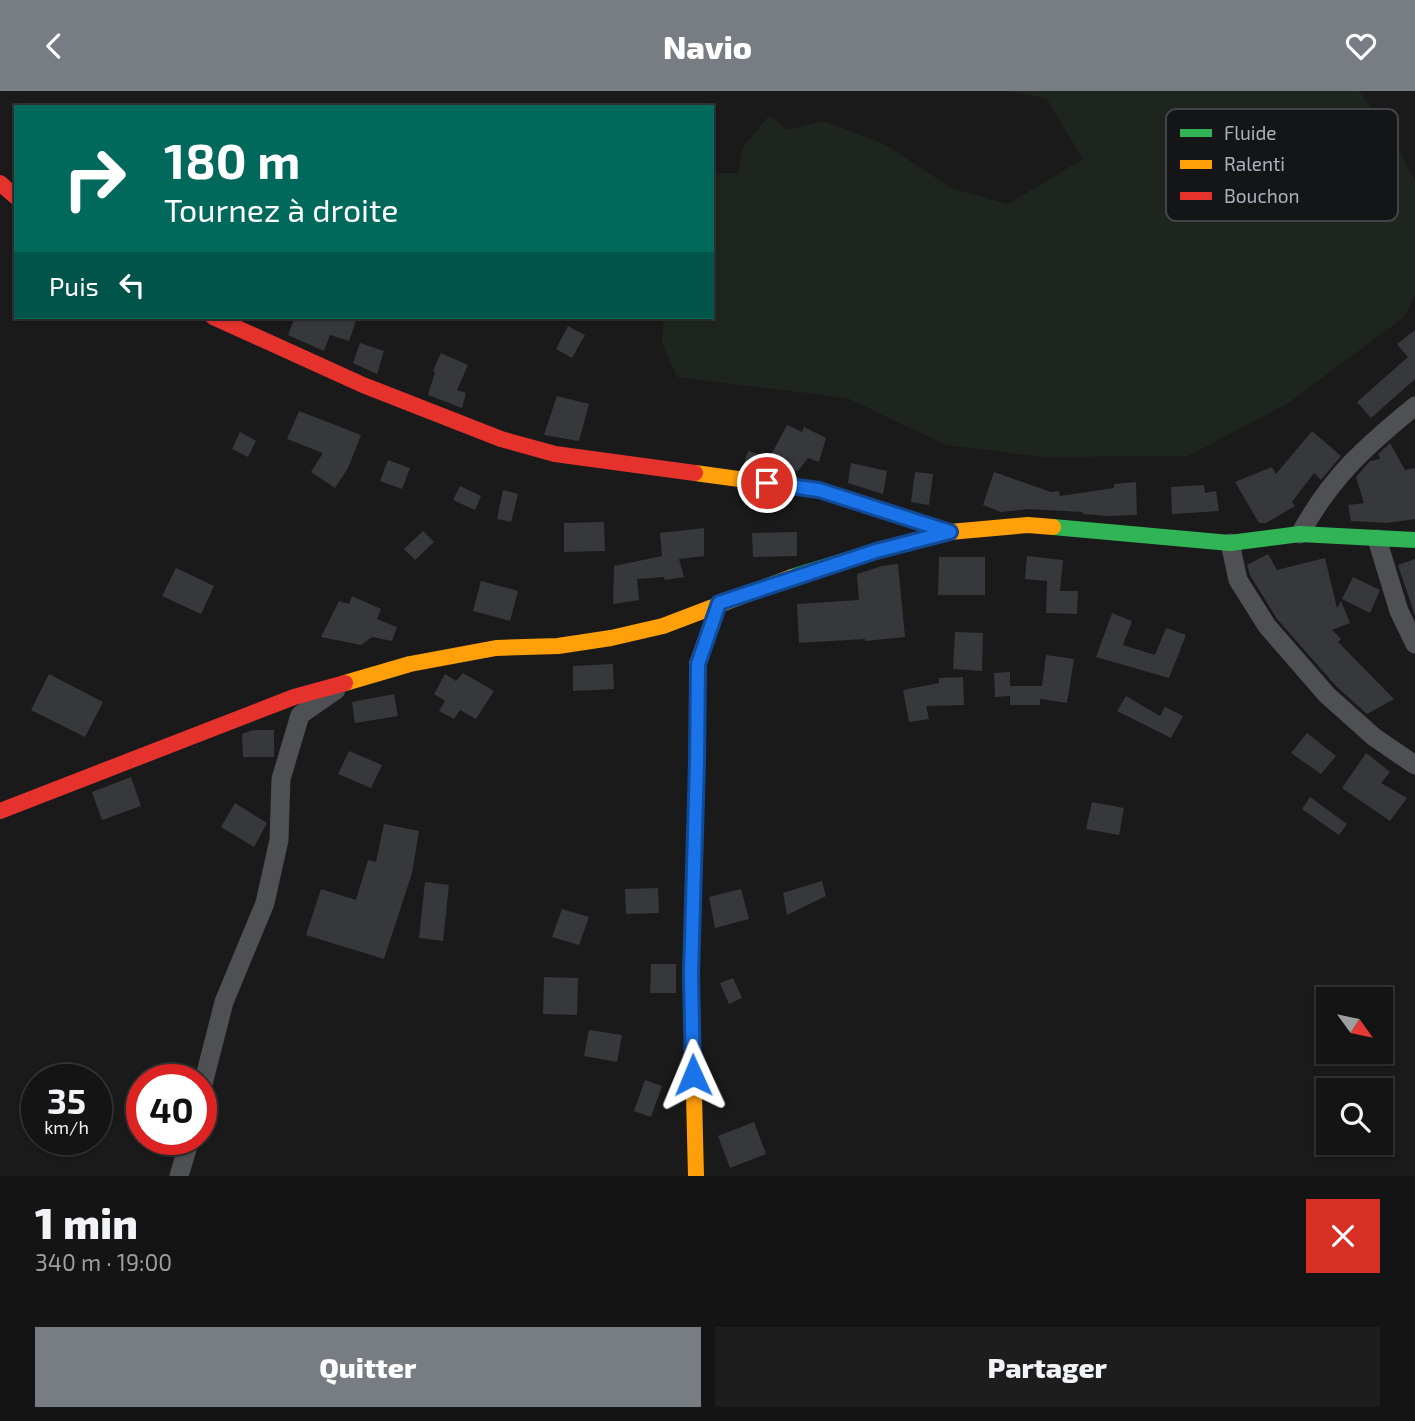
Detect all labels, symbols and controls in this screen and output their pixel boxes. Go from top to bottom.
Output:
icon: back [35,27,73,65]
text: Navio [663,27,752,65]
icon: heart [1342,27,1380,65]
legend [1166,109,1398,221]
text: Fluide [1224,121,1277,144]
text: 180 m [164,130,300,189]
icon: right [49,133,140,224]
text: Ralenti [1224,152,1285,175]
text: Bouchon [1224,184,1300,207]
text: Tournez à droite [164,190,398,228]
icon: left [113,266,151,304]
text: Puis [49,270,99,301]
pin [737,453,797,513]
icon: arrive [748,464,786,502]
north arrow [1316,987,1393,1064]
map controls [1316,987,1393,1155]
position arrow [656,1038,730,1112]
speed limit sign: 40 [126,1064,217,1155]
button: search [1316,1078,1393,1155]
text: 35 [47,1079,86,1121]
text: km/h [44,1116,89,1138]
text: 1 min [35,1197,138,1247]
button: close [1306,1199,1380,1273]
text: 340 m · 19:00 [35,1248,172,1276]
button: Quitter [35,1327,701,1407]
button: Partager [715,1327,1380,1407]

